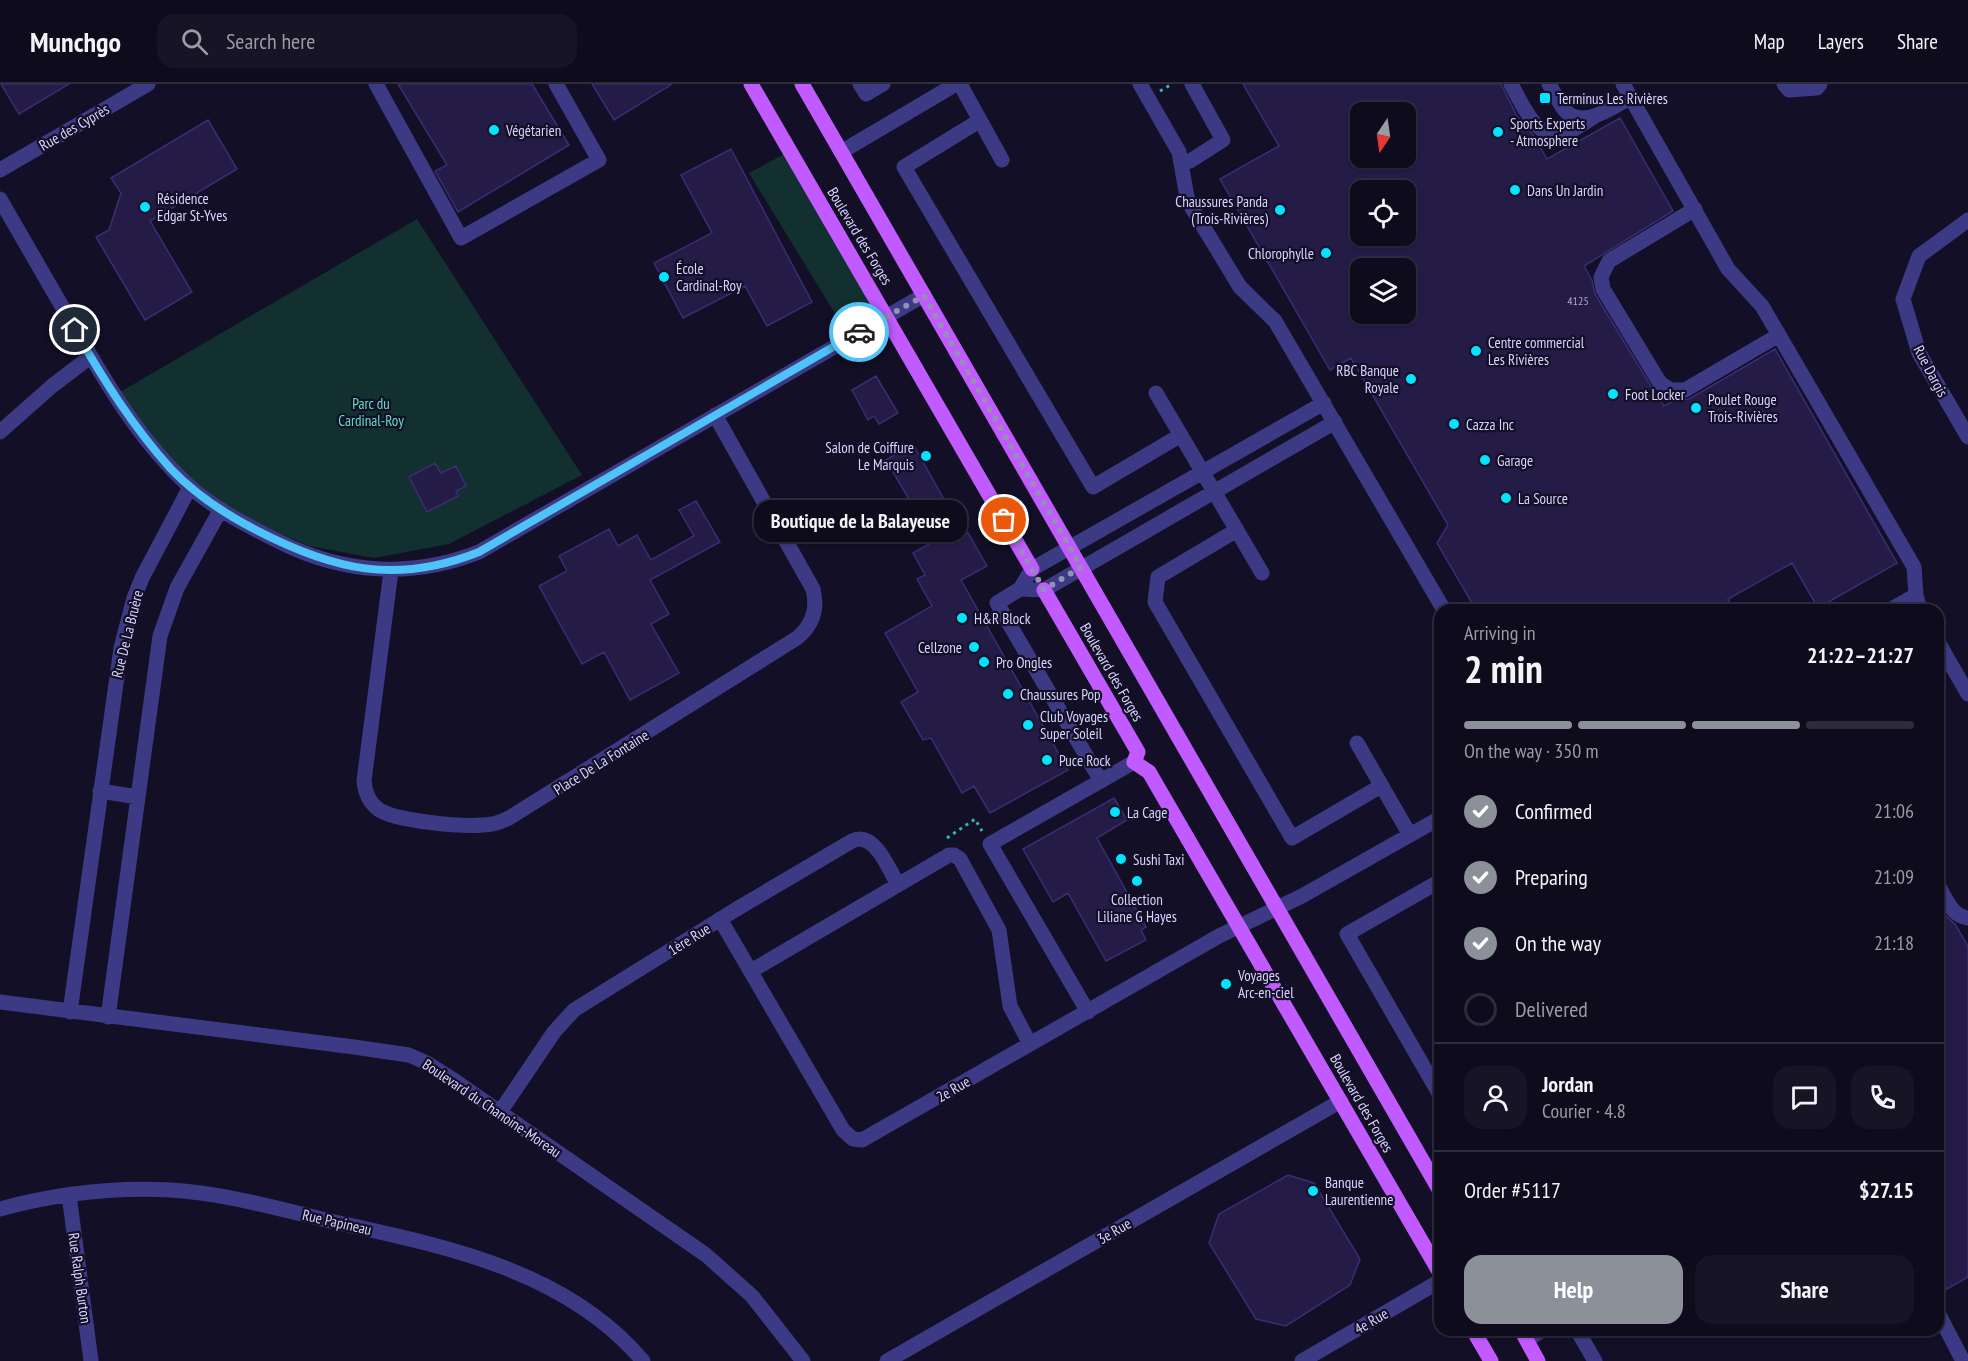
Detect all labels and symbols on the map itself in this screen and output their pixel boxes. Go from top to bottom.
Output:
place label: Terminus Les Rivières [1557,89,1668,108]
marker: Terminus Les Rivières [1538,91,1552,105]
street label: Rue des Cyprès [36,99,112,155]
north arrow [1350,102,1416,168]
place label: Sports Experts - Atmosphere [1510,114,1585,150]
place label: Végétarien [505,121,561,140]
marker: Végétarien [487,123,501,137]
marker: Sports Experts - Atmosphere [1491,125,1505,139]
place label: Dans Un Jardin [1527,181,1603,200]
marker: Dans Un Jardin [1508,183,1522,197]
street label: Boulevard des Forges [823,184,897,288]
place label: Résidence Edgar St-Yves [157,189,227,225]
place label: Chaussures Panda (Trois-Rivières) [1175,192,1268,228]
marker: Résidence Edgar St-Yves [138,200,152,214]
marker: Chaussures Panda (Trois-Rivières) [1273,203,1287,217]
place label: Chlorophylle [1248,244,1314,263]
marker: Chlorophylle [1319,246,1333,260]
place label: École Cardinal-Roy [676,259,742,295]
marker: École Cardinal-Roy [657,270,671,284]
house number: 4125 [1567,293,1589,308]
courier [829,302,889,362]
pin [49,304,100,355]
place label: Centre commercial Les Rivières [1488,333,1585,369]
street label: Rue Dargis [1909,342,1953,400]
marker: Centre commercial Les Rivières [1469,344,1483,358]
place label: RBC Banque Royale [1336,361,1399,397]
marker: RBC Banque Royale [1404,372,1418,386]
place label: Foot Locker [1625,385,1686,404]
marker: Foot Locker [1606,387,1620,401]
place label: Poulet Rouge Trois-Rivières [1708,390,1778,426]
park label: Parc du Cardinal-Roy [338,394,404,430]
marker: Poulet Rouge Trois-Rivières [1689,401,1703,415]
place label: Cazza Inc [1466,415,1515,434]
marker: Cazza Inc [1447,417,1461,431]
place label: Salon de Coiffure Le Marquis [825,438,914,474]
marker: Salon de Coiffure Le Marquis [919,449,933,463]
place label: Garage [1497,451,1533,470]
marker: Garage [1478,453,1492,467]
place label: La Source [1518,489,1568,508]
marker: La Source [1499,491,1513,505]
pin [978,494,1029,545]
callout: Boutique de la Balayeuse [755,499,968,541]
street label: Rue De La Bruère [107,588,147,680]
place label: H&R Block [974,609,1031,628]
marker: H&R Block [955,611,969,625]
street label: Boulevard des Forges [1076,619,1148,725]
place label: Cellzone [918,638,962,657]
marker: Cellzone [967,640,981,654]
place label: Pro Ongles [996,653,1052,672]
marker: Pro Ongles [977,655,991,669]
place label: Chaussures Pop [1020,685,1101,704]
marker: Chaussures Pop [1001,687,1015,701]
place label: Club Voyages Super Soleil [1040,707,1108,743]
marker: Club Voyages Super Soleil [1021,718,1035,732]
street label: Place De La Fontaine [550,725,652,799]
place label: Puce Rock [1059,751,1111,770]
marker: Puce Rock [1040,753,1054,767]
place label: La Cage [1127,803,1168,822]
marker: La Cage [1108,805,1122,819]
place label: Sushi Taxi [1133,850,1185,869]
marker: Sushi Taxi [1114,852,1128,866]
marker: Collection Liliane G Hayes [1130,874,1144,888]
place label: Collection Liliane G Hayes [1097,890,1177,926]
street label: 1ère Rue [664,919,714,959]
place label: Voyages Arc-en-ciel [1237,966,1294,1002]
marker: Voyages Arc-en-ciel [1219,977,1233,991]
street label: Boulevard des Forges [1326,1050,1398,1156]
street label: Boulevard du Chanoine-Moreau [419,1055,565,1161]
street label: 2e Rue [933,1072,973,1106]
place label: Banque Laurentienne [1325,1173,1393,1209]
marker: Banque Laurentienne [1306,1184,1320,1198]
street label: Rue Papineau [301,1205,373,1239]
street label: 3e Rue [1094,1214,1134,1248]
street label: Rue Ralph Burton [64,1232,96,1324]
street label: 4e Rue [1351,1304,1391,1338]

